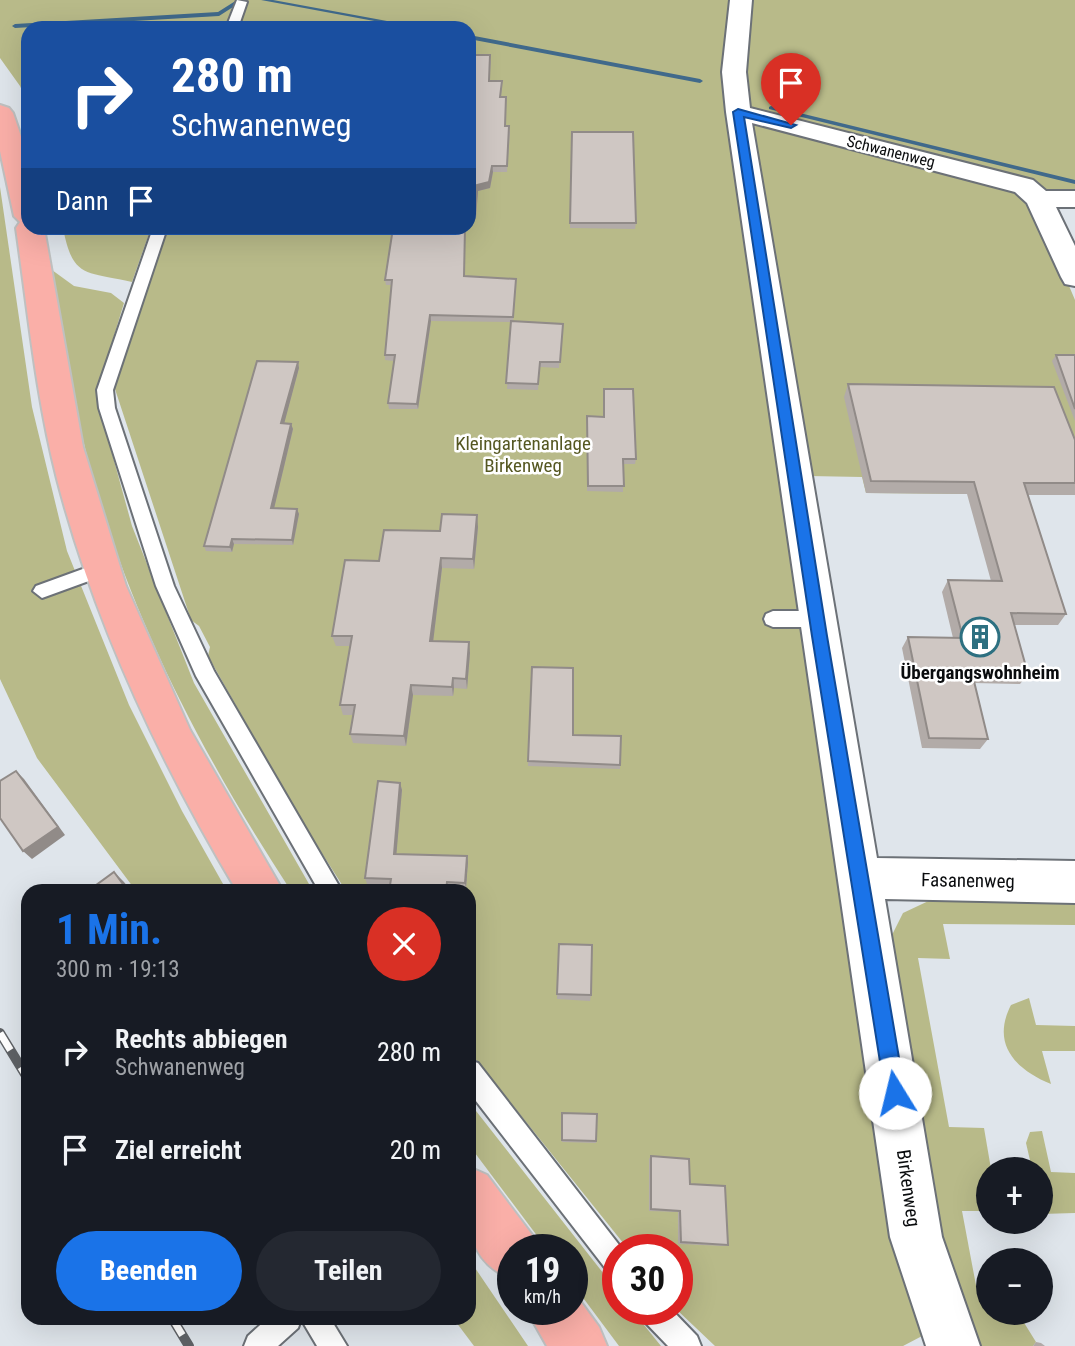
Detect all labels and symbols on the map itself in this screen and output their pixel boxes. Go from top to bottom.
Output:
pin [761,53,821,125]
street label: Schwanenweg [845,131,937,172]
park label: Kleingartenanlage Birkenweg [455,432,591,477]
building icon: Übergangswohnheim [959,616,1001,658]
place label: Übergangswohnheim [900,661,1060,684]
street label: Fasanenweg [921,868,1015,893]
position arrow [858,1056,932,1130]
street label: Birkenweg [892,1148,925,1228]
speed limit sign: 30 [602,1234,693,1325]

